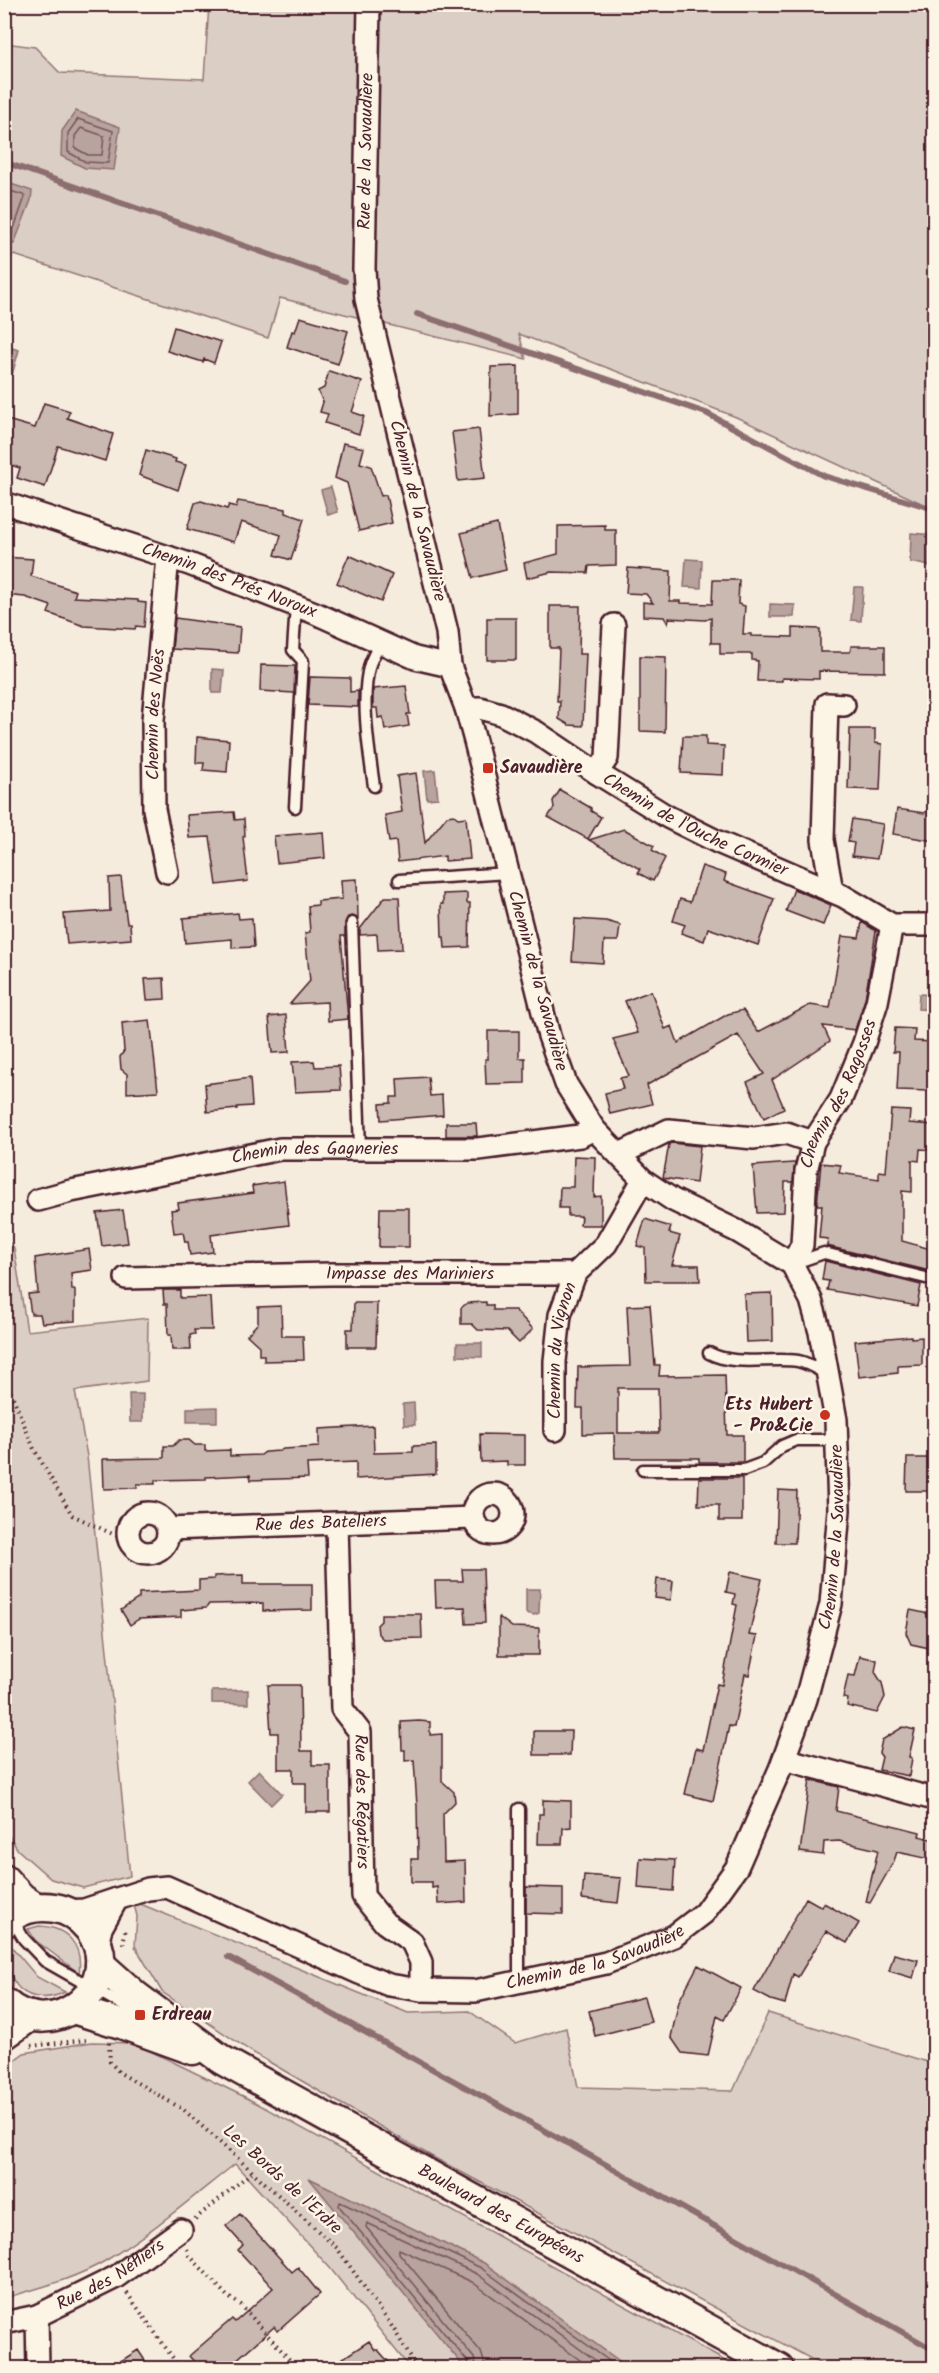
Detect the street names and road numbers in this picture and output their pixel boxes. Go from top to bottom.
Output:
street label: Rue de la Savaudière [350,72,382,230]
street label: Chemin de la Savaudière [380,417,454,605]
street label: Chemin des Prés Noroux [137,535,321,627]
street label: Chemin des Noës [138,647,174,780]
street label: Chemin de l'Ouche Cormier [597,765,793,885]
street label: Chemin de la Savaudière [499,887,575,1075]
street label: Chemin des Ragosses [793,1015,885,1171]
street label: Chemin des Gagneries [229,1135,399,1173]
street label: Impasse des Mariniers [326,1259,494,1289]
street label: Chemin du Vignon [540,1278,585,1419]
street label: Chemin de la Savaudière [810,1444,854,1633]
street label: Rue des Bateliers [254,1507,388,1540]
street label: Rue des Régatiers [346,1734,377,1870]
street label: Chemin de la Savaudière [503,1918,692,1998]
street label: Les Bords de l'Erdre [215,2118,349,2242]
street label: Boulevard des Européens [412,2156,590,2272]
street label: Rue des Néfliers [51,2231,171,2319]

